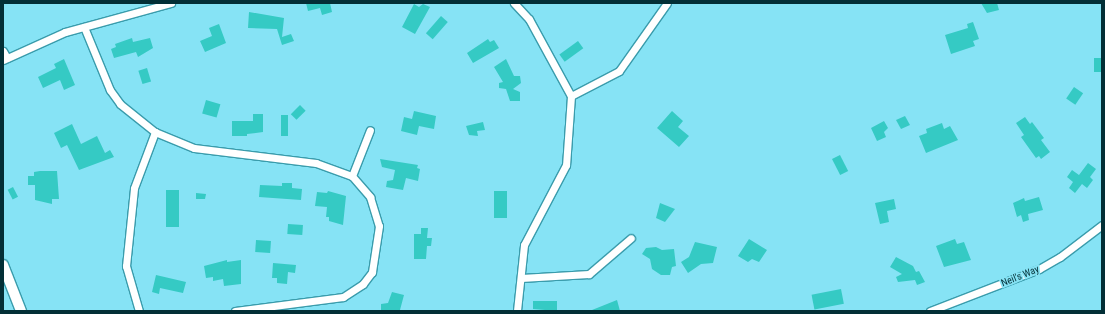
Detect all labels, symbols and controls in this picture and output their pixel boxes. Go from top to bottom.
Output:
street label: Neil's Way [999,263,1041,289]

